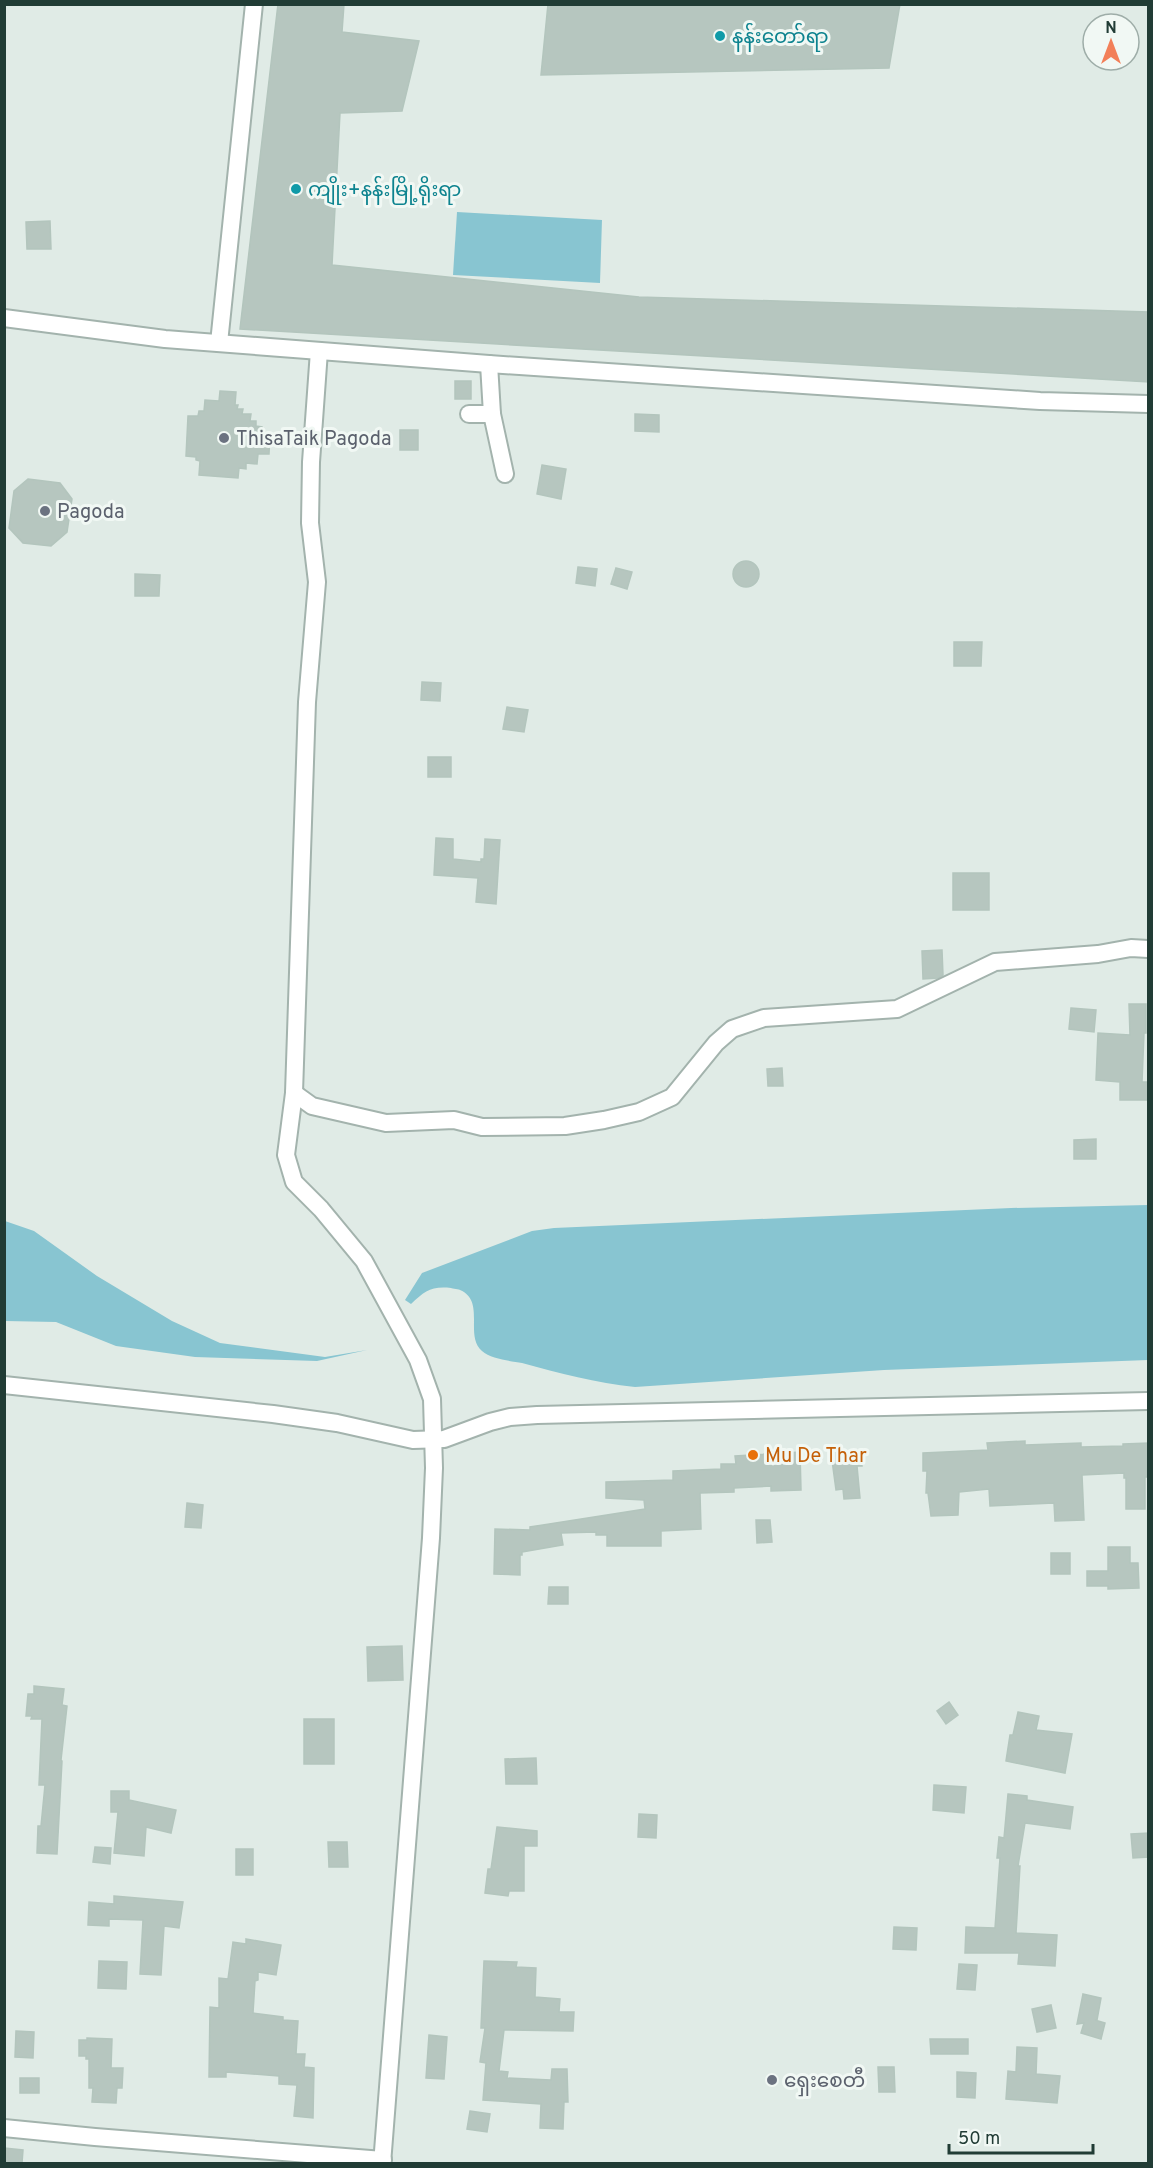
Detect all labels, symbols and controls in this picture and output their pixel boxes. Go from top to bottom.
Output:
north arrow [1081,12,1141,72]
text: N [1105,19,1117,39]
place label: နန်းတော်ရာ [732,22,829,52]
marker: နန်းတော်ရာ [713,29,727,43]
place label: ကျိုး+နန်းမြို့ရိုးရာ [308,175,461,206]
marker: ကျိုး+နန်းမြို့ရိုးရာ [289,182,303,196]
place label: ThisaTaik Pagoda [236,427,391,453]
marker: ThisaTaik Pagoda [217,431,231,445]
place label: Pagoda [57,500,124,526]
marker: Pagoda [38,504,52,518]
place label: Mu De Thar [765,1444,867,1470]
marker: Mu De Thar [746,1448,760,1462]
place label: ရှေးစေတီ [784,2066,865,2097]
marker: ရှေးစေတီ [765,2073,779,2087]
scale bar [949,2117,1093,2155]
text: 50 m [958,2128,1000,2151]

